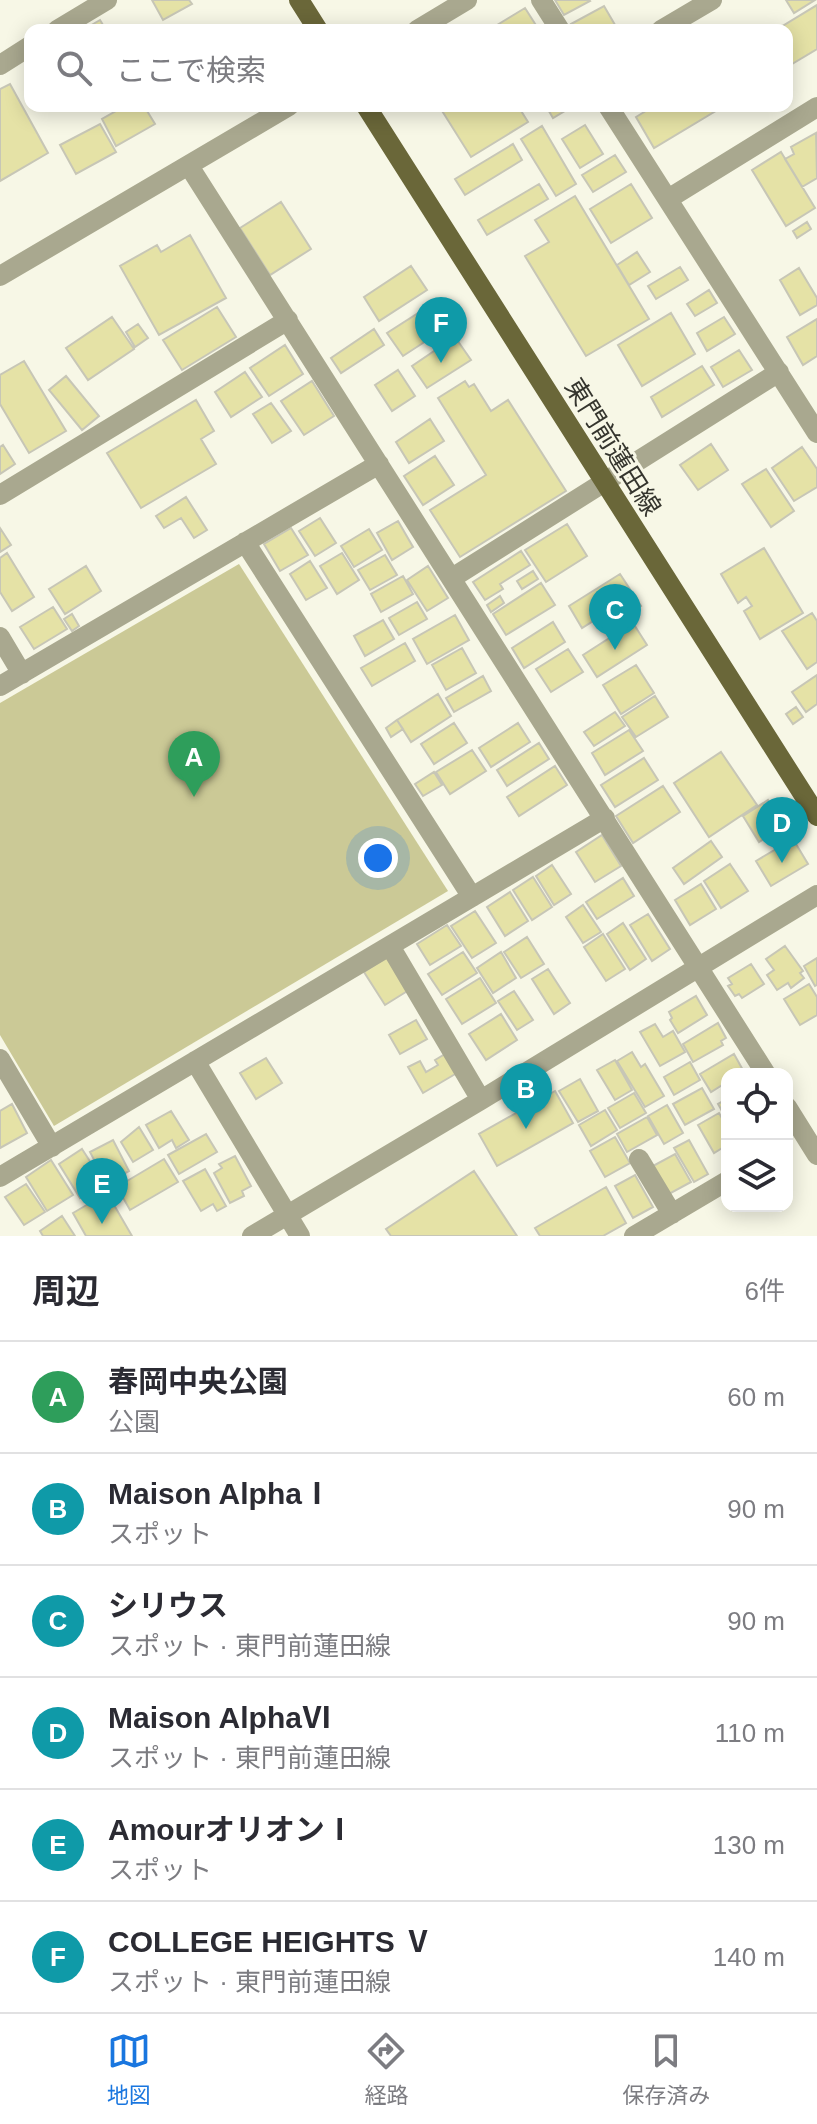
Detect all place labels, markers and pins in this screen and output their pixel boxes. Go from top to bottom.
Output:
pin: F [415,297,467,363]
pin: C [589,584,641,650]
pin: A [168,731,220,797]
pin: D [756,797,808,863]
pin: B [500,1063,552,1129]
pin: E [76,1158,128,1224]

